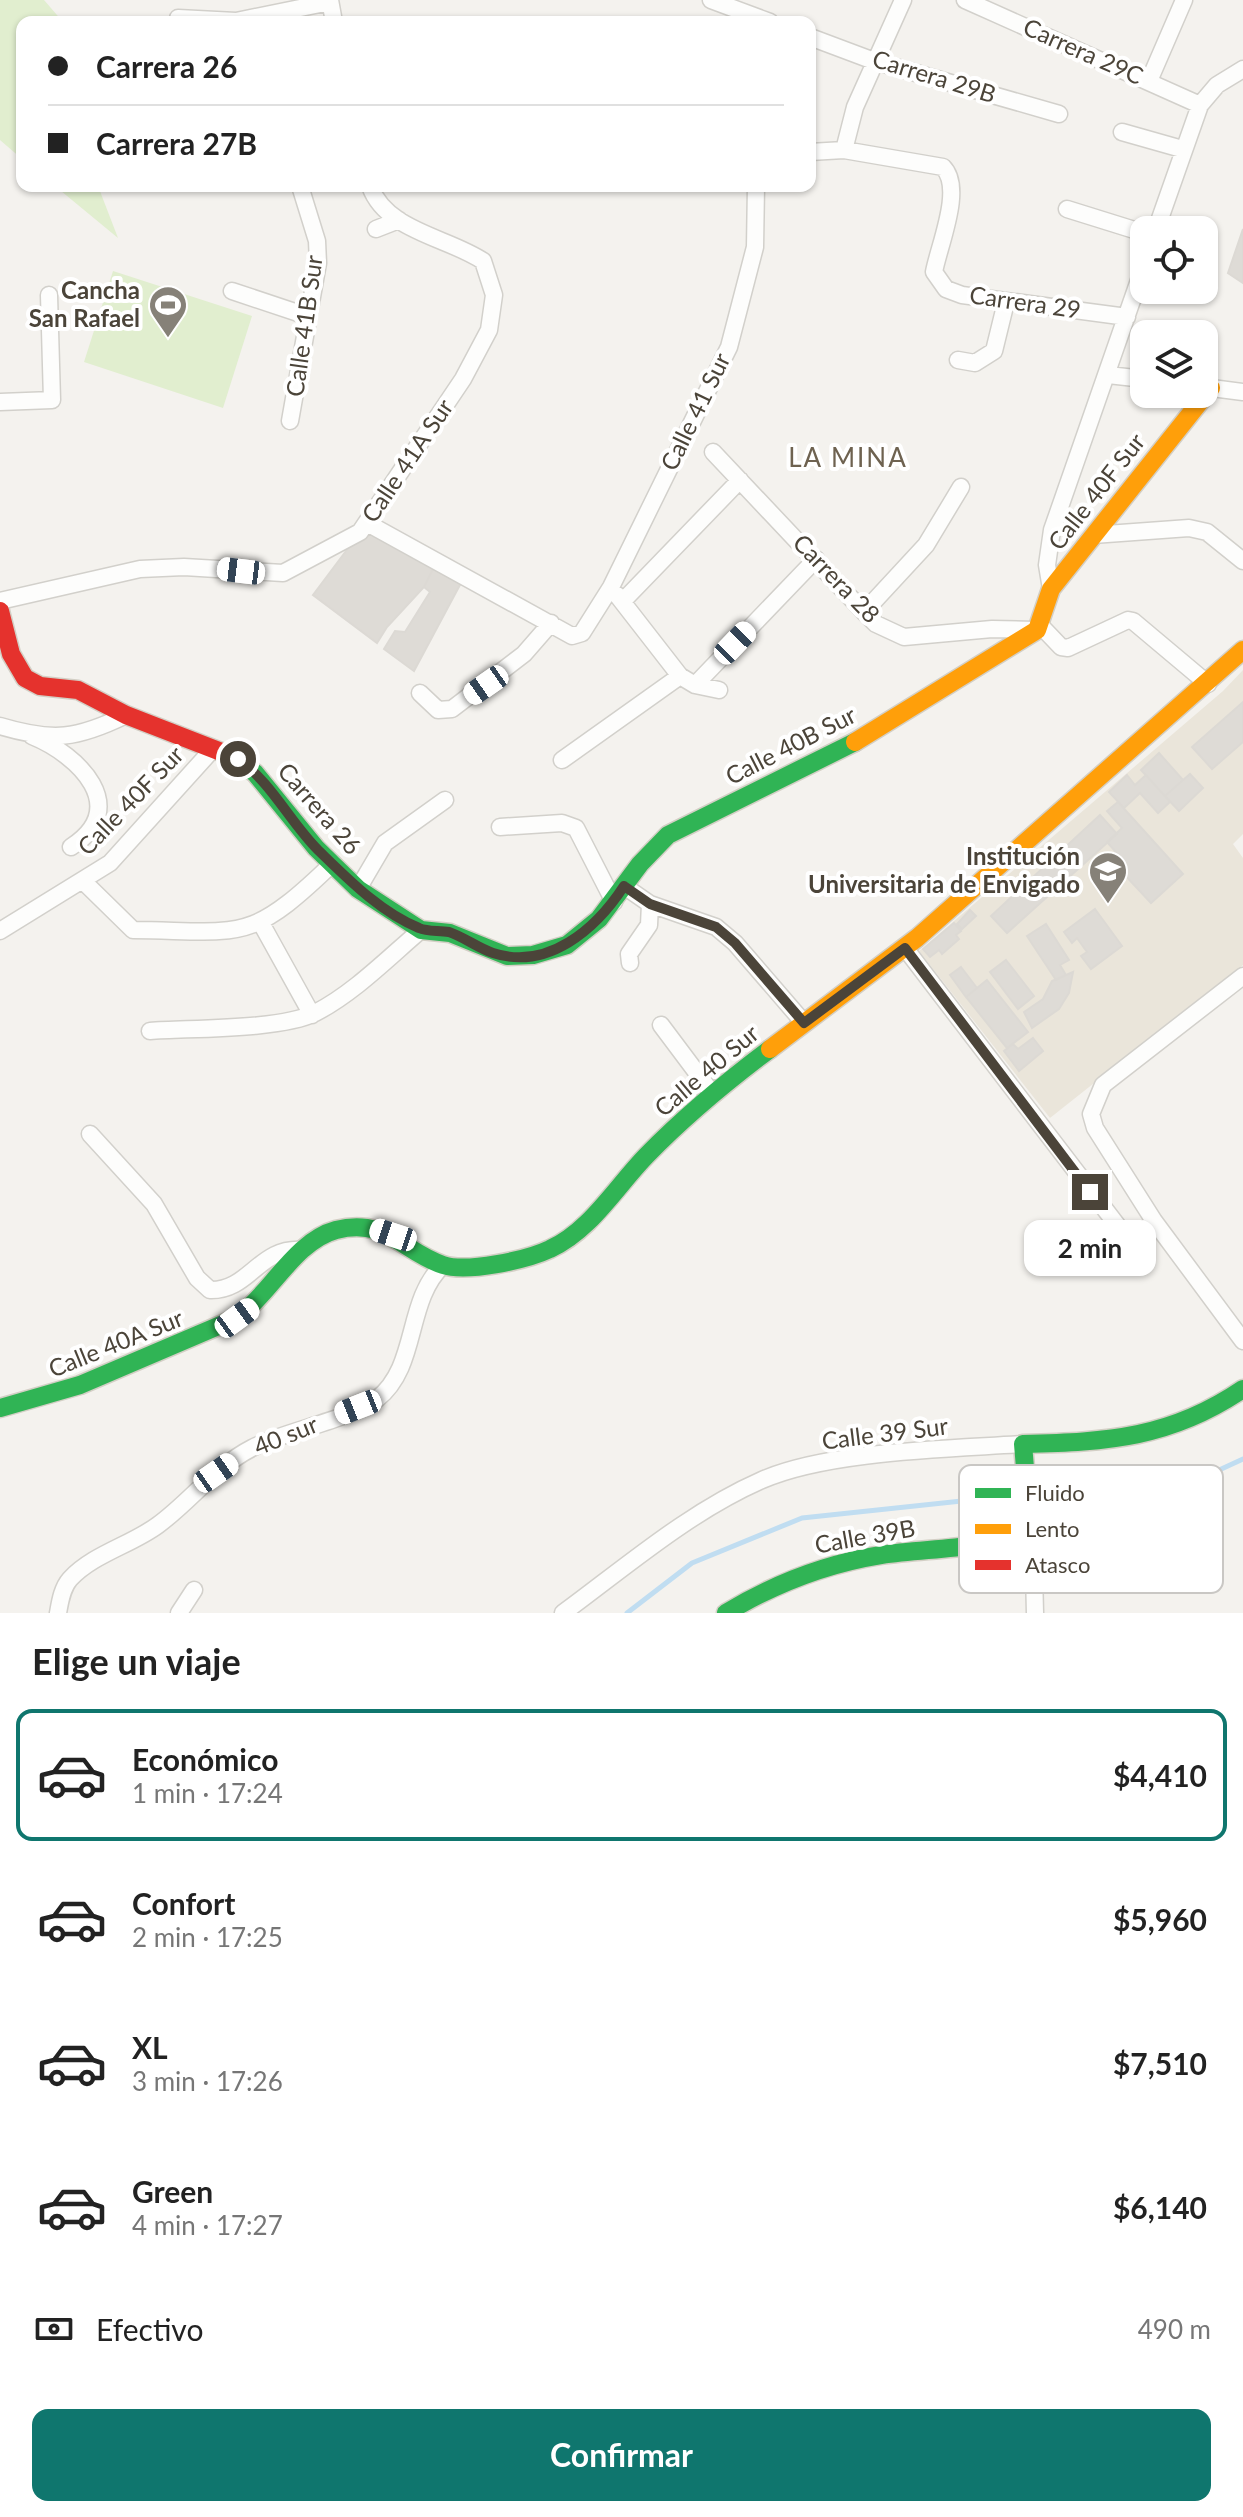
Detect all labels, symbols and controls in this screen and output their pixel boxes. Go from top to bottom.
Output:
street label: Carrera 29C [1019,11,1148,90]
street label: Carrera 29B [869,43,1000,108]
text: Carrera 26 [96,48,237,84]
text: Carrera 27B [96,125,257,161]
map controls [1130,216,1218,408]
button: locate [1130,216,1218,304]
street label: Calle 41B Sur [279,253,328,398]
place label: Cancha San Rafael [29,275,140,332]
street label: Carrera 29 [968,279,1083,324]
sports icon: Cancha San Rafael [147,284,189,339]
button: layers [1130,320,1218,408]
street label: Calle 41 Sur [654,348,736,475]
street label: Calle 41A Sur [355,393,459,527]
street label: Calle 40F Sur [1041,427,1151,555]
district label: LA MINA [788,441,908,473]
street label: Carrera 28 [788,528,886,628]
car [216,556,266,586]
car [710,617,760,669]
car [459,661,513,709]
street label: Calle 40B Sur [720,699,861,790]
street label: Calle 40F Sur [71,739,189,860]
route start [220,741,256,777]
street label: Carrera 26 [272,756,368,860]
place label: Institución Universitaria de Envigado [808,841,1080,898]
school or university icon: Institución Universitaria de Envigado [1087,850,1129,905]
street label: Calle 40 Sur [648,1018,764,1122]
route end [1072,1174,1108,1210]
car [366,1216,420,1254]
callout: 2 min [1024,1220,1156,1276]
text: 2 min [1058,1232,1122,1264]
car [211,1294,263,1342]
street label: Calle 40A Sur [44,1302,187,1383]
car [331,1387,385,1427]
street label: 40 sur [249,1409,322,1461]
street label: Calle 39 Sur [820,1410,950,1455]
car [189,1449,243,1497]
legend [959,1465,1223,1593]
text: Fluido [1025,1479,1085,1506]
street label: Calle 39B [812,1512,917,1559]
text: Lento [1025,1515,1080,1542]
text: Atasco [1025,1551,1090,1578]
text: Elige un viaje [32,1639,241,1683]
icon: car [36,1739,108,1811]
text: Económico [132,1741,278,1777]
text: $4,410 [1113,1757,1207,1793]
text: 1 min · 17:24 [132,1777,283,1809]
icon: car [36,1883,108,1955]
text: Confort [132,1885,235,1921]
text: $5,960 [1113,1901,1207,1937]
text: 2 min · 17:25 [132,1921,283,1953]
icon: car [36,2027,108,2099]
text: XL [132,2029,168,2065]
text: $7,510 [1113,2045,1207,2081]
text: 3 min · 17:26 [132,2065,283,2097]
icon: car [36,2171,108,2243]
text: Green [132,2173,213,2209]
text: $6,140 [1113,2189,1207,2225]
text: 4 min · 17:27 [132,2209,283,2241]
icon: cash [32,2307,76,2351]
text: Efectivo [96,2311,203,2347]
text: 490 m [1138,2313,1211,2345]
button: Confirmar [32,2409,1211,2501]

